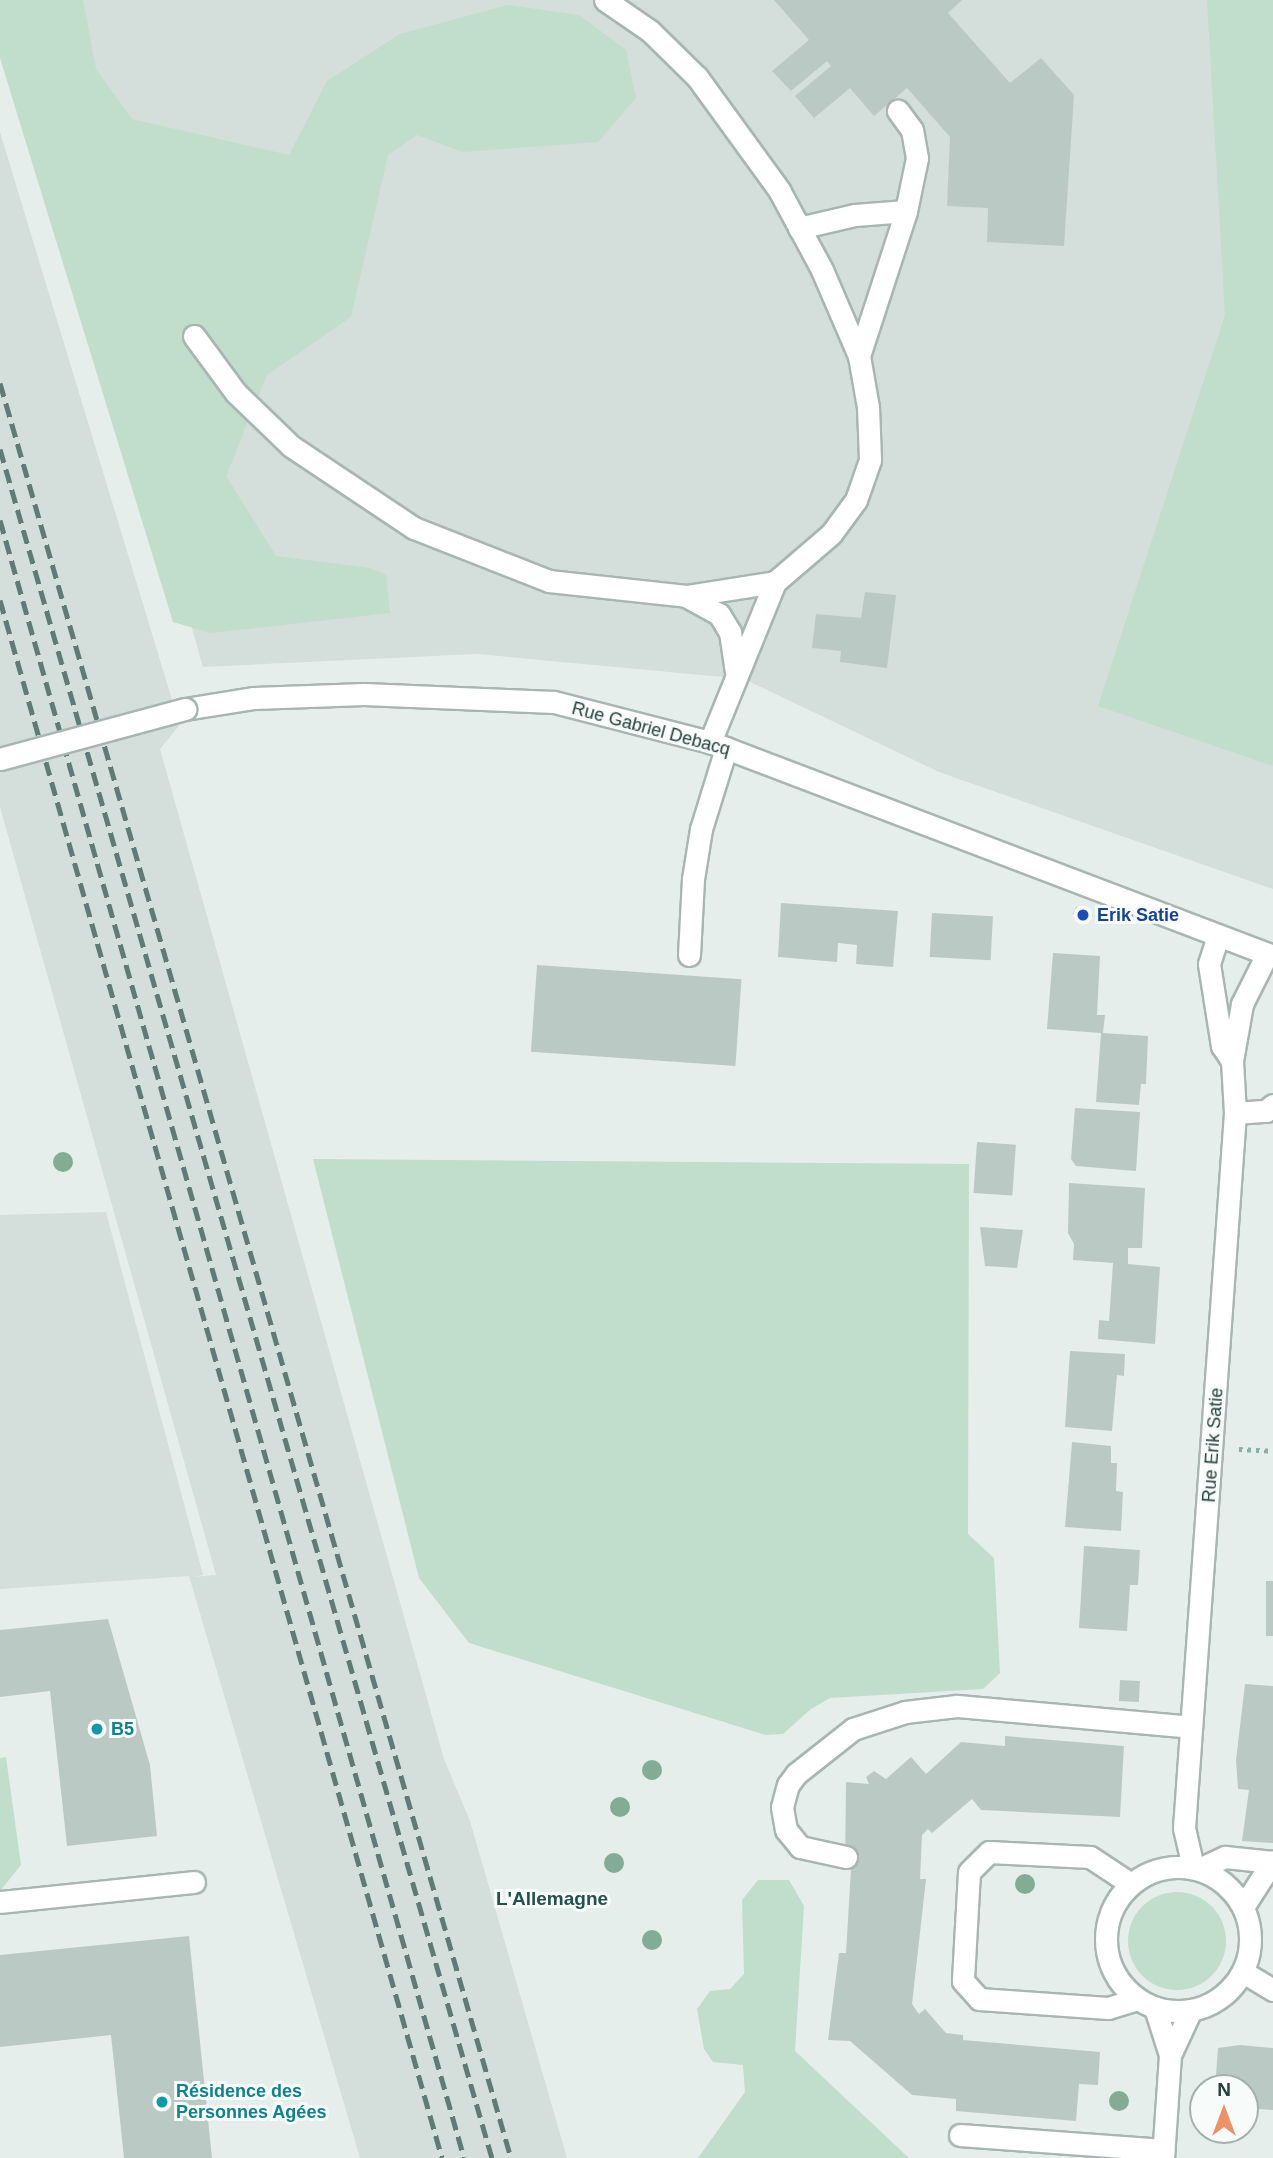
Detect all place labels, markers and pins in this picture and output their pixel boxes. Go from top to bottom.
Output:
place label: Erik Satie [1097,904,1179,926]
marker: Erik Satie [1075,907,1091,923]
place label: B5 [111,1718,134,1740]
marker: B5 [89,1721,105,1737]
place label: Résidence des Personnes Agées [176,2081,327,2124]
marker: Résidence des Personnes Agées [154,2094,170,2110]

